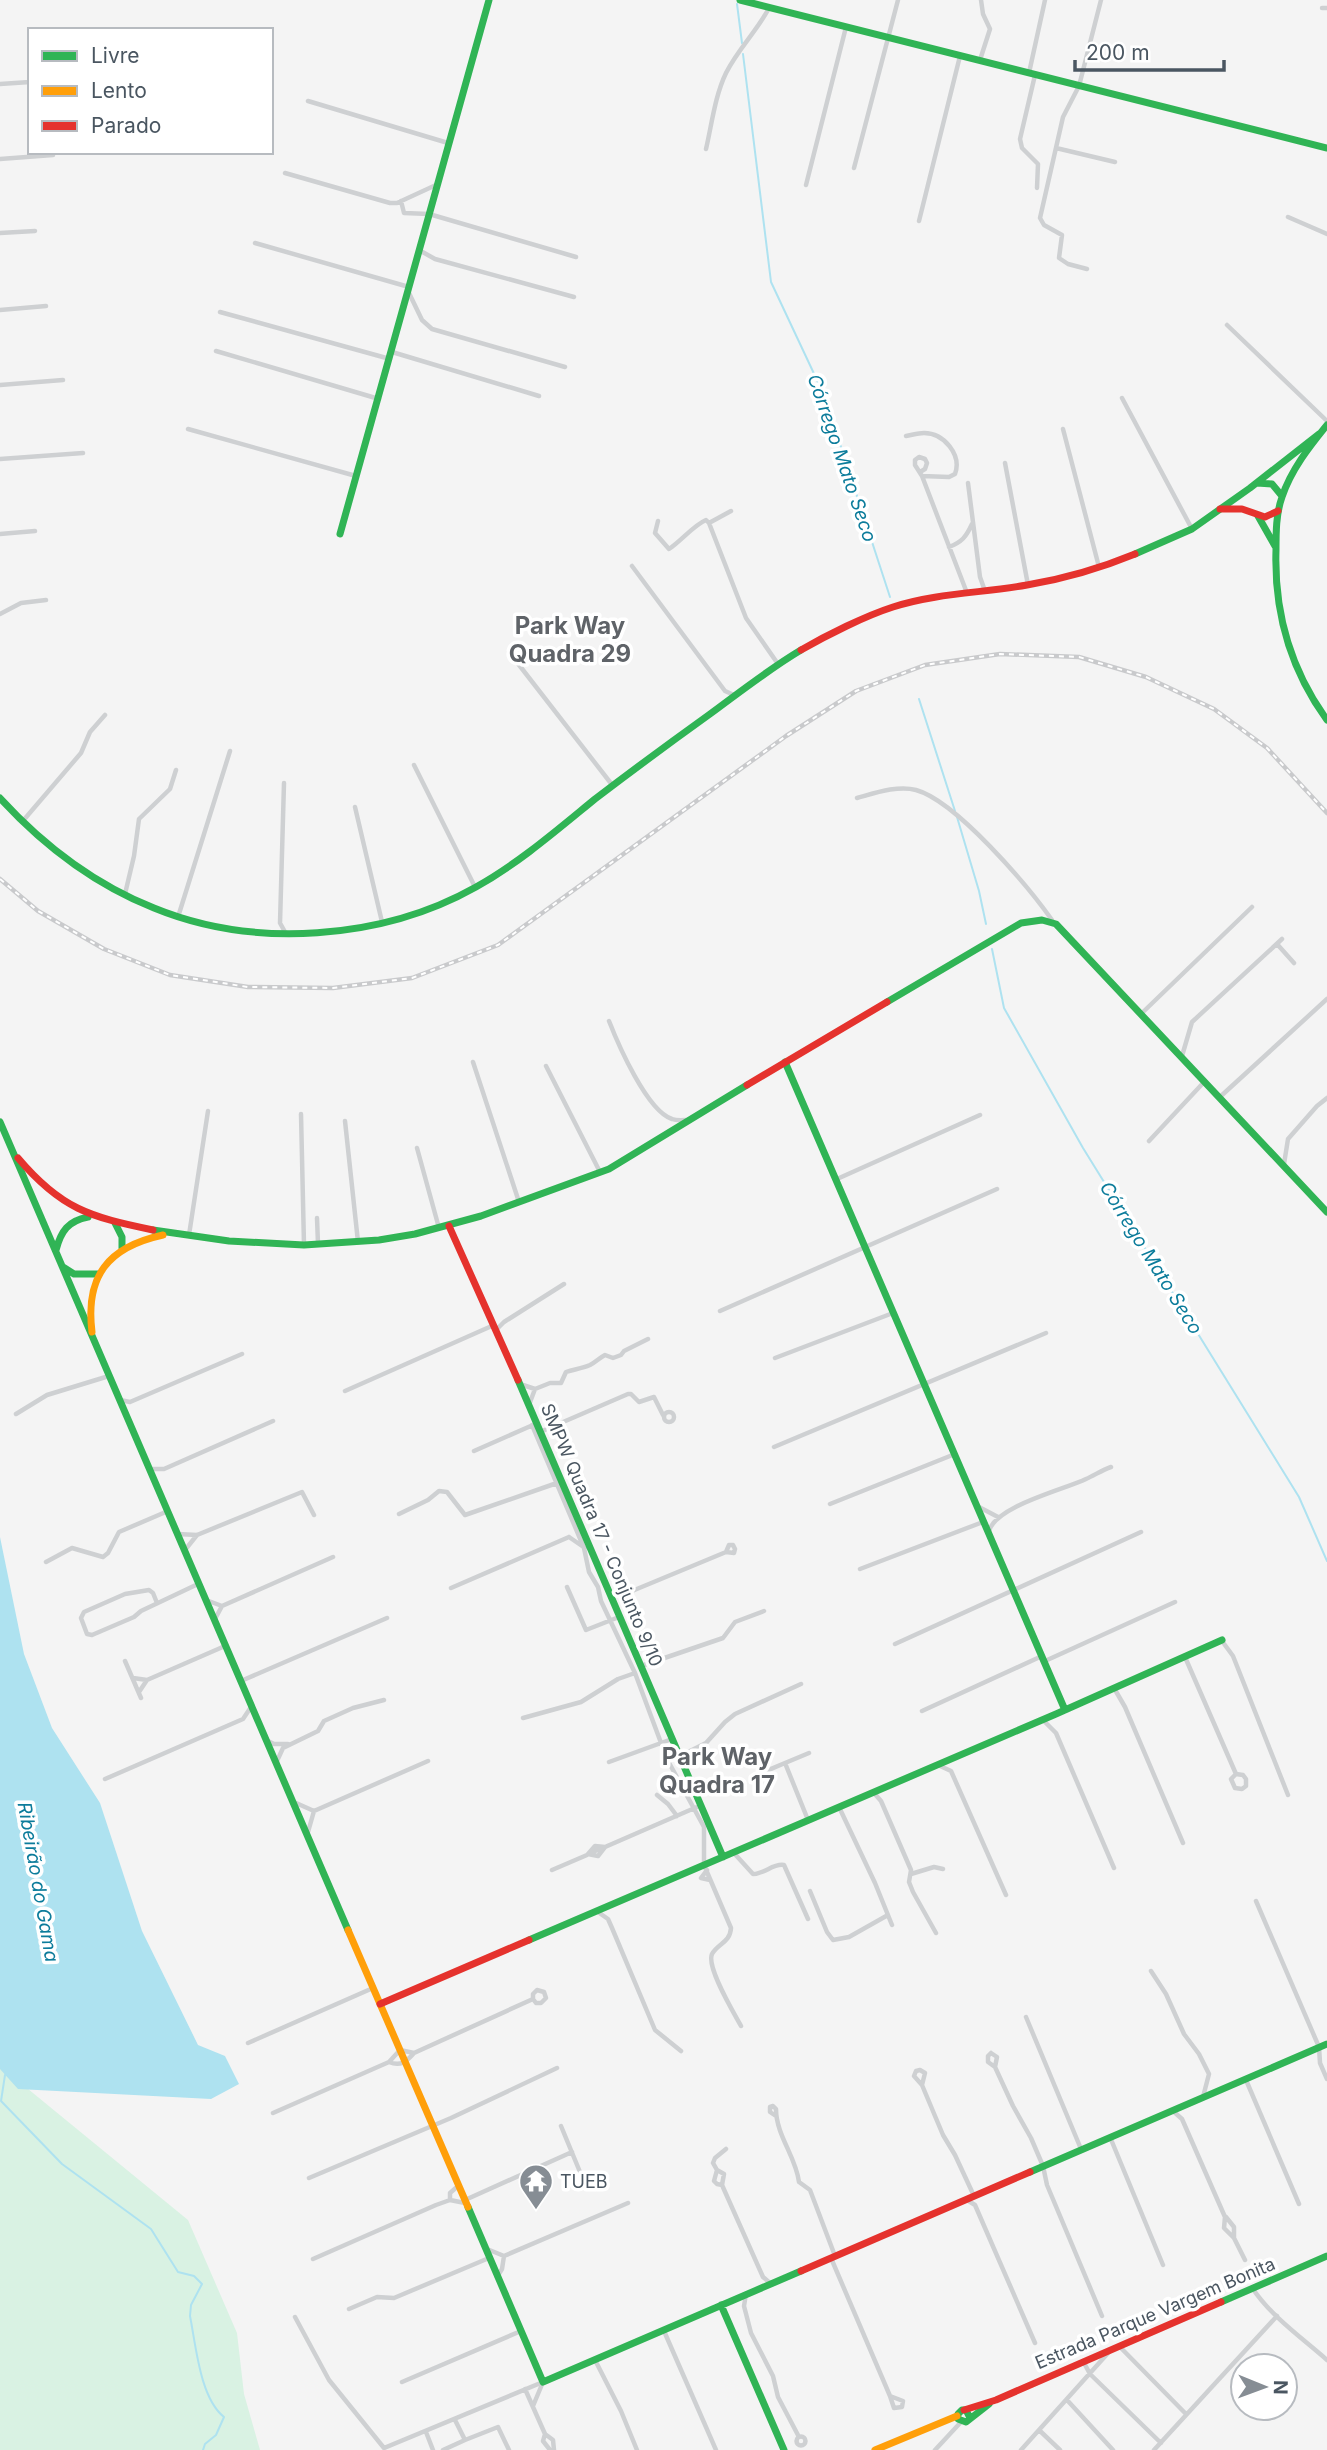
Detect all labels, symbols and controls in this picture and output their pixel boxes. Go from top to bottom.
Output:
legend [28,28,273,154]
scale bar [1075,28,1224,72]
text: 200 m [1086,40,1150,65]
text: Livre [91,43,140,68]
text: Lento [91,78,147,103]
text: Parado [91,113,161,138]
water label: Córrego Mato Seco [802,371,882,545]
district label: Park Way Quadra 29 [509,611,631,668]
water label: Córrego Mato Seco [1095,1177,1207,1339]
street label: SMPW Quadra 17 - Conjunto 9/10 [537,1400,667,1670]
district label: Park Way Quadra 17 [659,1742,775,1799]
water label: Ribeirão do Gama [13,1800,63,1964]
temple icon: TUEB [517,2162,555,2211]
place label: TUEB [560,2171,608,2192]
street label: Estrada Parque Vargem Bonita [1032,2253,1278,2373]
north arrow [1229,2352,1299,2422]
text: N [1269,2380,1292,2395]

